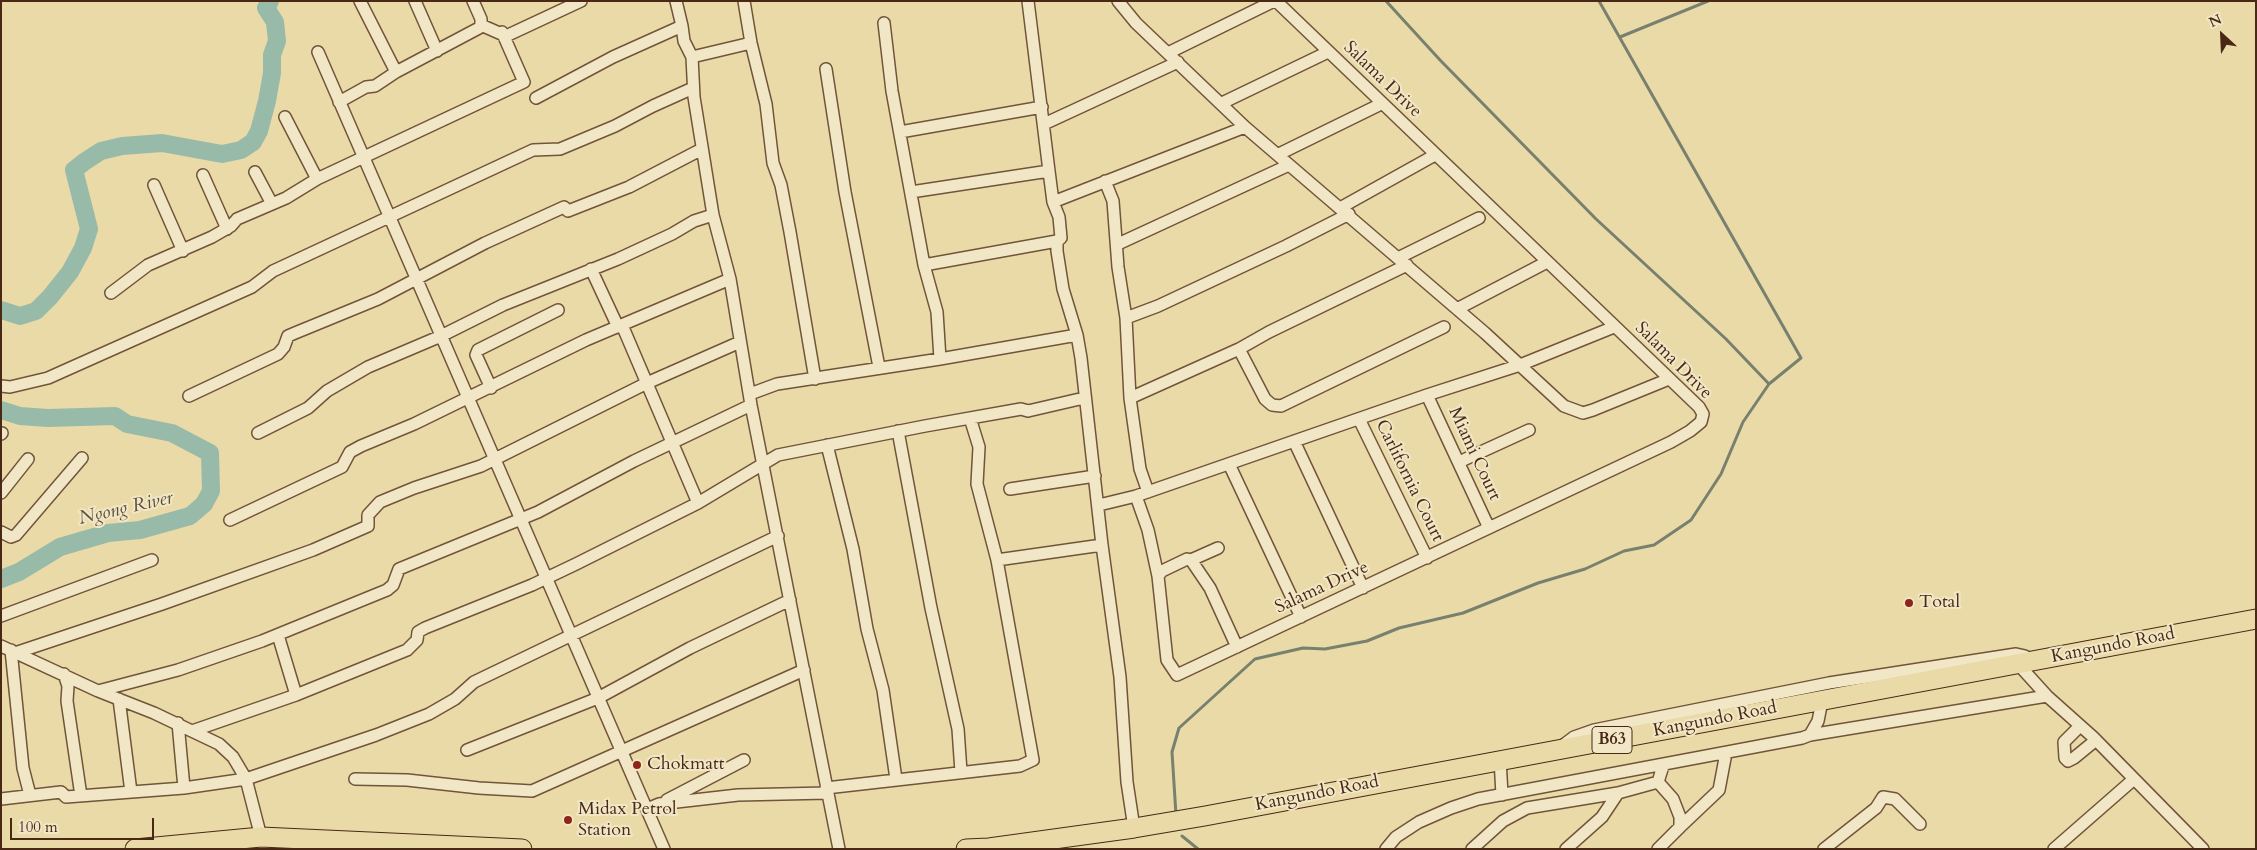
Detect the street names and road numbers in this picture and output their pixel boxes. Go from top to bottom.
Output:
street label: Salama Drive [1338,37,1426,123]
street label: Salama Drive [1630,318,1716,404]
street label: Miami Court [1443,404,1505,504]
street label: Carlifornia Court [1370,416,1448,546]
street label: Salama Drive [1272,557,1372,619]
street label: Kangundo Road [2049,623,2177,669]
street label: Kangundo Road [1651,697,1779,743]
road number: B63 [1592,726,1632,754]
street label: Kangundo Road [1253,771,1381,817]

